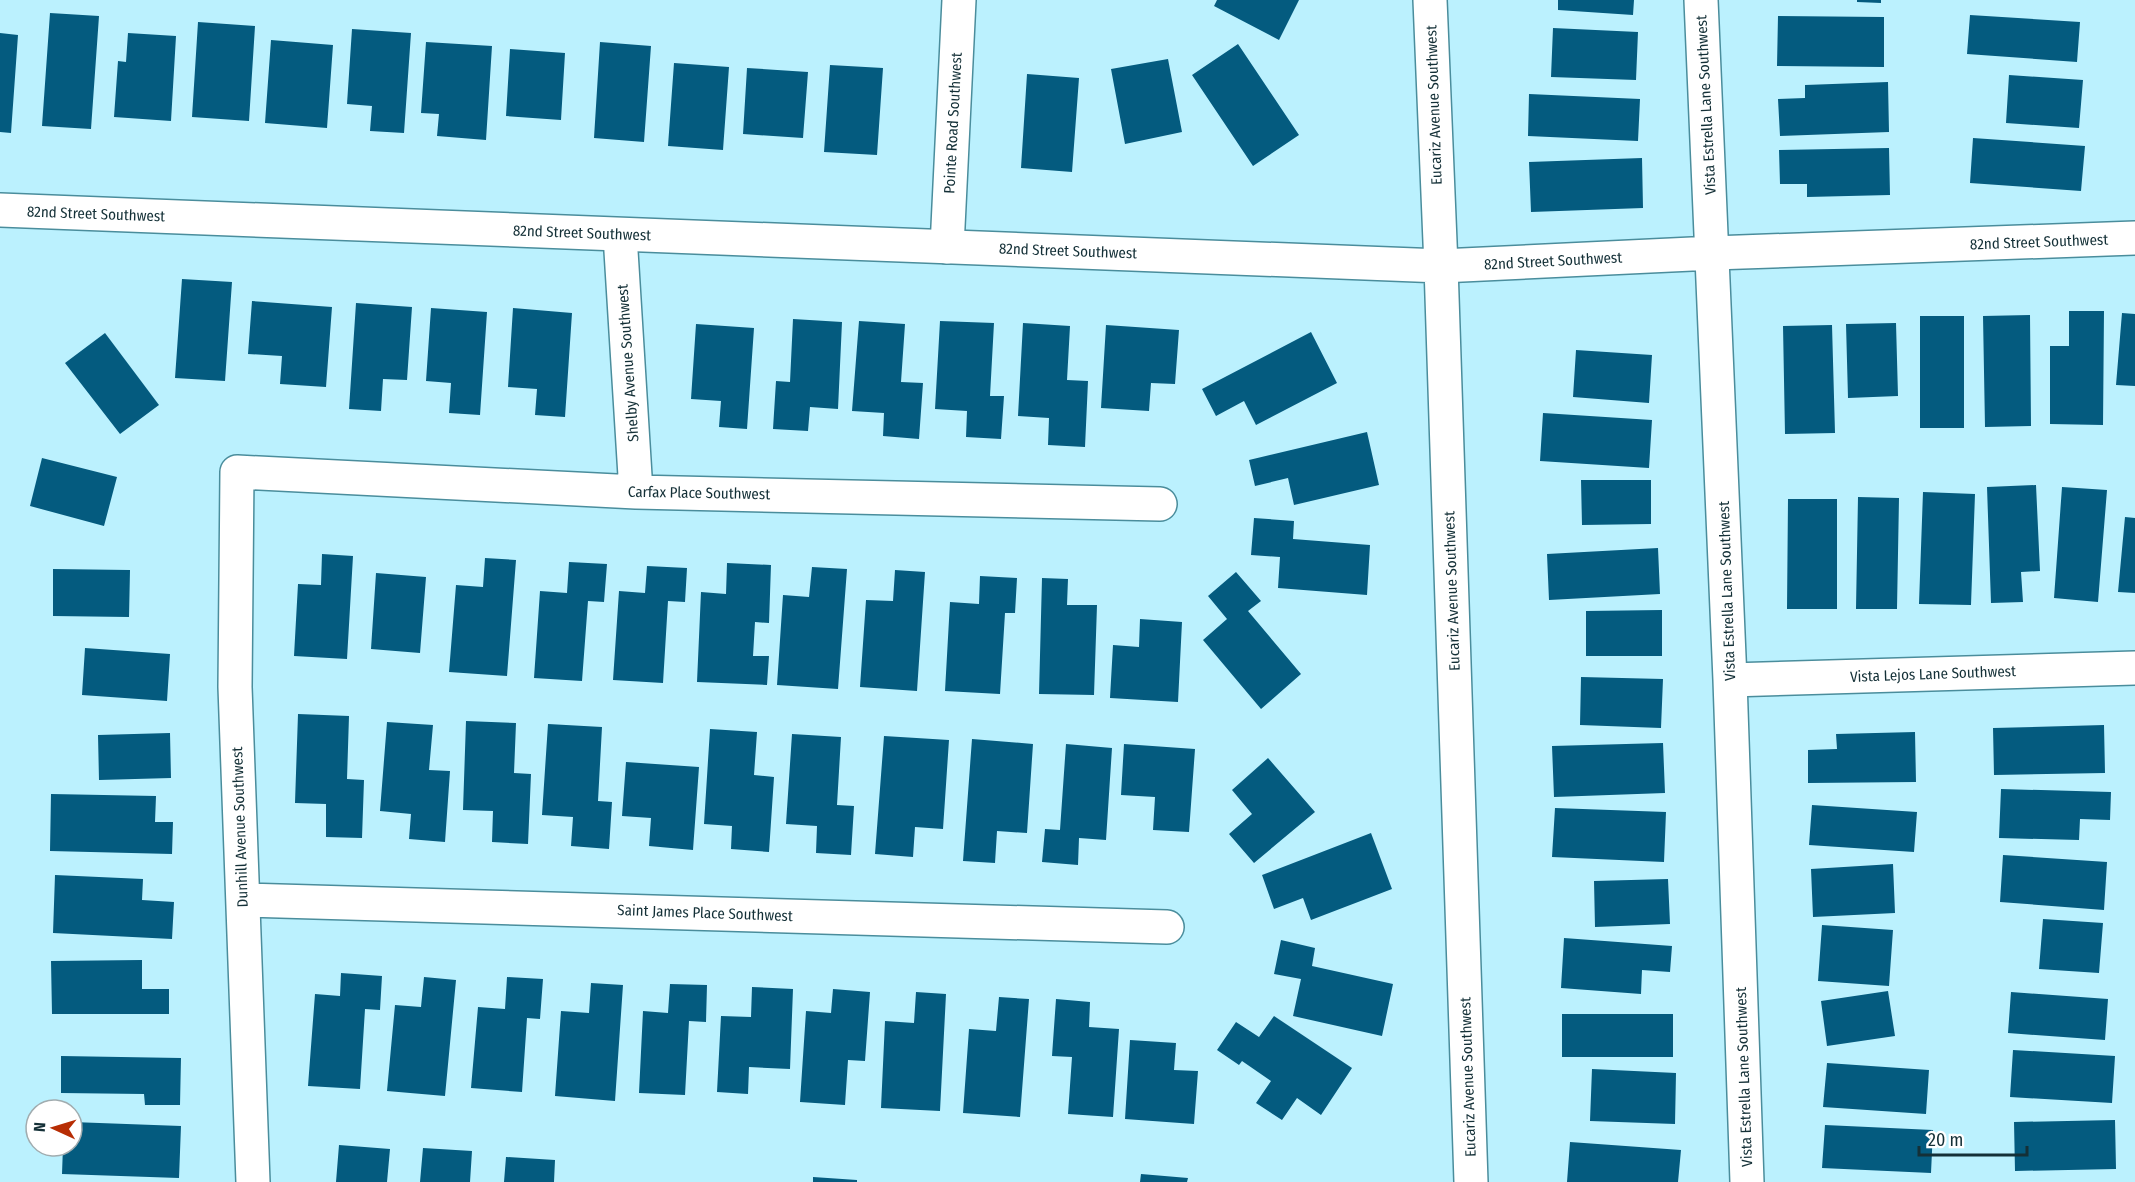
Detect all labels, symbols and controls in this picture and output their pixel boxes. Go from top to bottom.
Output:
street label: Vista Estrella Lane Southwest [1692,15,1720,195]
street label: Eucariz Avenue Southwest [1422,25,1446,185]
street label: Pointe Road Southwest [940,52,966,194]
street label: 82nd Street Southwest [27,203,166,225]
street label: 82nd Street Southwest [513,222,652,244]
street label: 82nd Street Southwest [1970,231,2109,253]
street label: 82nd Street Southwest [999,240,1138,262]
street label: 82nd Street Southwest [1483,248,1623,274]
street label: Shelby Avenue Southwest [614,283,642,442]
street label: Carfax Place Southwest [628,483,770,503]
street label: Vista Estrella Lane Southwest [1715,501,1739,681]
street label: Eucariz Avenue Southwest [1440,511,1464,671]
street label: Vista Lejos Lane Southwest [1850,662,2016,686]
street label: Dunhill Avenue Southwest [228,746,252,908]
street label: Saint James Place Southwest [617,901,793,925]
street label: Vista Estrella Lane Southwest [1732,987,1756,1167]
street label: Eucariz Avenue Southwest [1456,997,1480,1157]
north arrow [24,1098,84,1158]
scale bar [1919,1119,2027,1157]
text: N [30,1122,49,1132]
text: 20 m [1928,1129,1963,1151]

